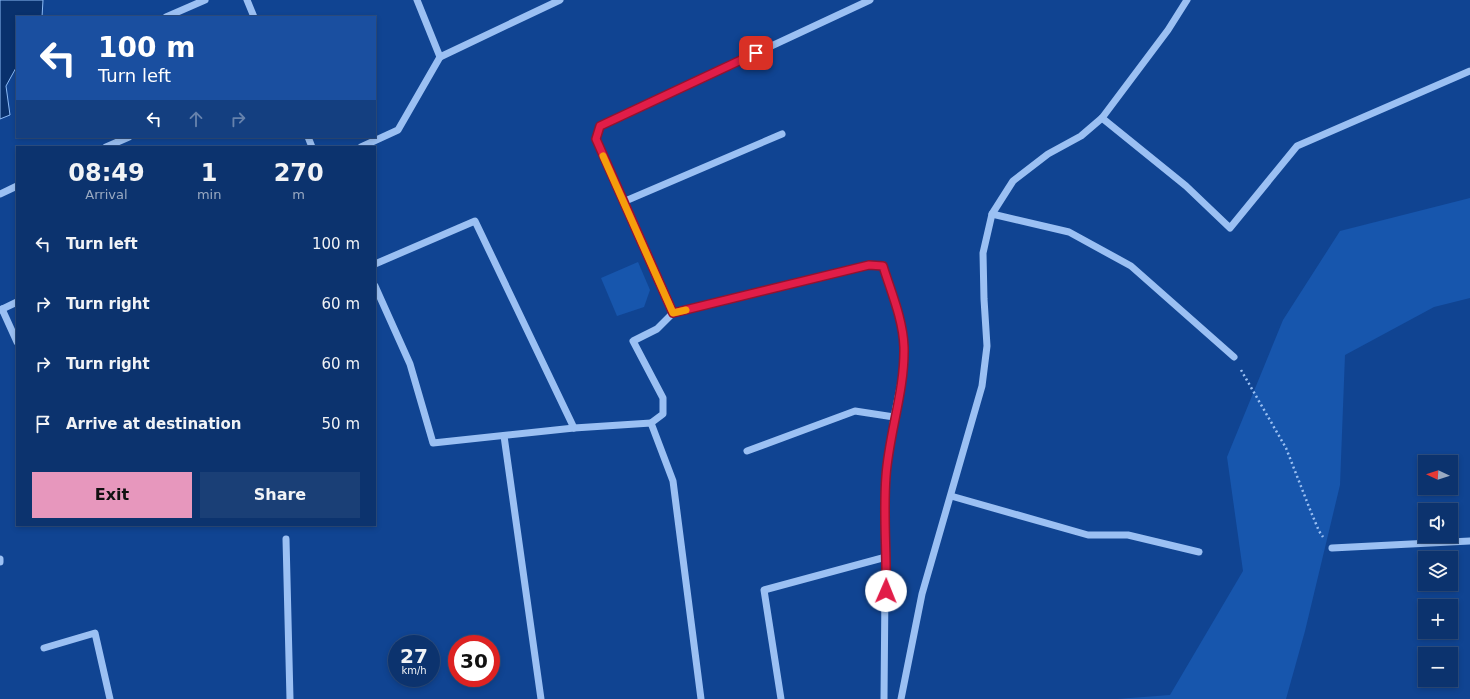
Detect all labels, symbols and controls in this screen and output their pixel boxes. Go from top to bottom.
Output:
text: 100 m [98,31,195,64]
icon: left [32,32,84,84]
pin [739,36,773,70]
icon: arrive [745,42,767,64]
text: Turn left [98,65,171,86]
icon: left [143,108,165,130]
icon: ahead [185,108,207,130]
icon: right [227,108,249,130]
text: 08:49 [68,159,145,187]
text: 1 [201,159,217,187]
text: 270 [274,159,324,187]
text: Arrival [85,187,128,202]
text: min [197,187,221,202]
text: m [292,187,305,202]
icon: left [32,233,54,255]
text: Turn left [66,235,138,253]
text: 100 m [312,235,360,253]
icon: right [32,293,54,315]
text: Turn right [66,295,150,313]
text: 60 m [322,295,360,313]
icon: right [32,353,54,375]
text: Turn right [66,355,150,373]
text: 60 m [322,355,360,373]
icon: arrive [32,413,54,435]
text: Arrive at destination [66,415,241,433]
text: 50 m [322,415,360,433]
north arrow [1418,455,1458,495]
map controls [1418,455,1458,687]
button: Exit [32,472,192,518]
button: Share [200,472,360,518]
button: sound [1418,503,1458,543]
button: layers [1418,551,1458,591]
position arrow [865,570,907,612]
button: + [1418,599,1458,639]
speed limit sign: 30 [448,635,500,687]
text: 27 [400,644,428,668]
button: − [1418,647,1458,687]
text: km/h [401,665,427,676]

